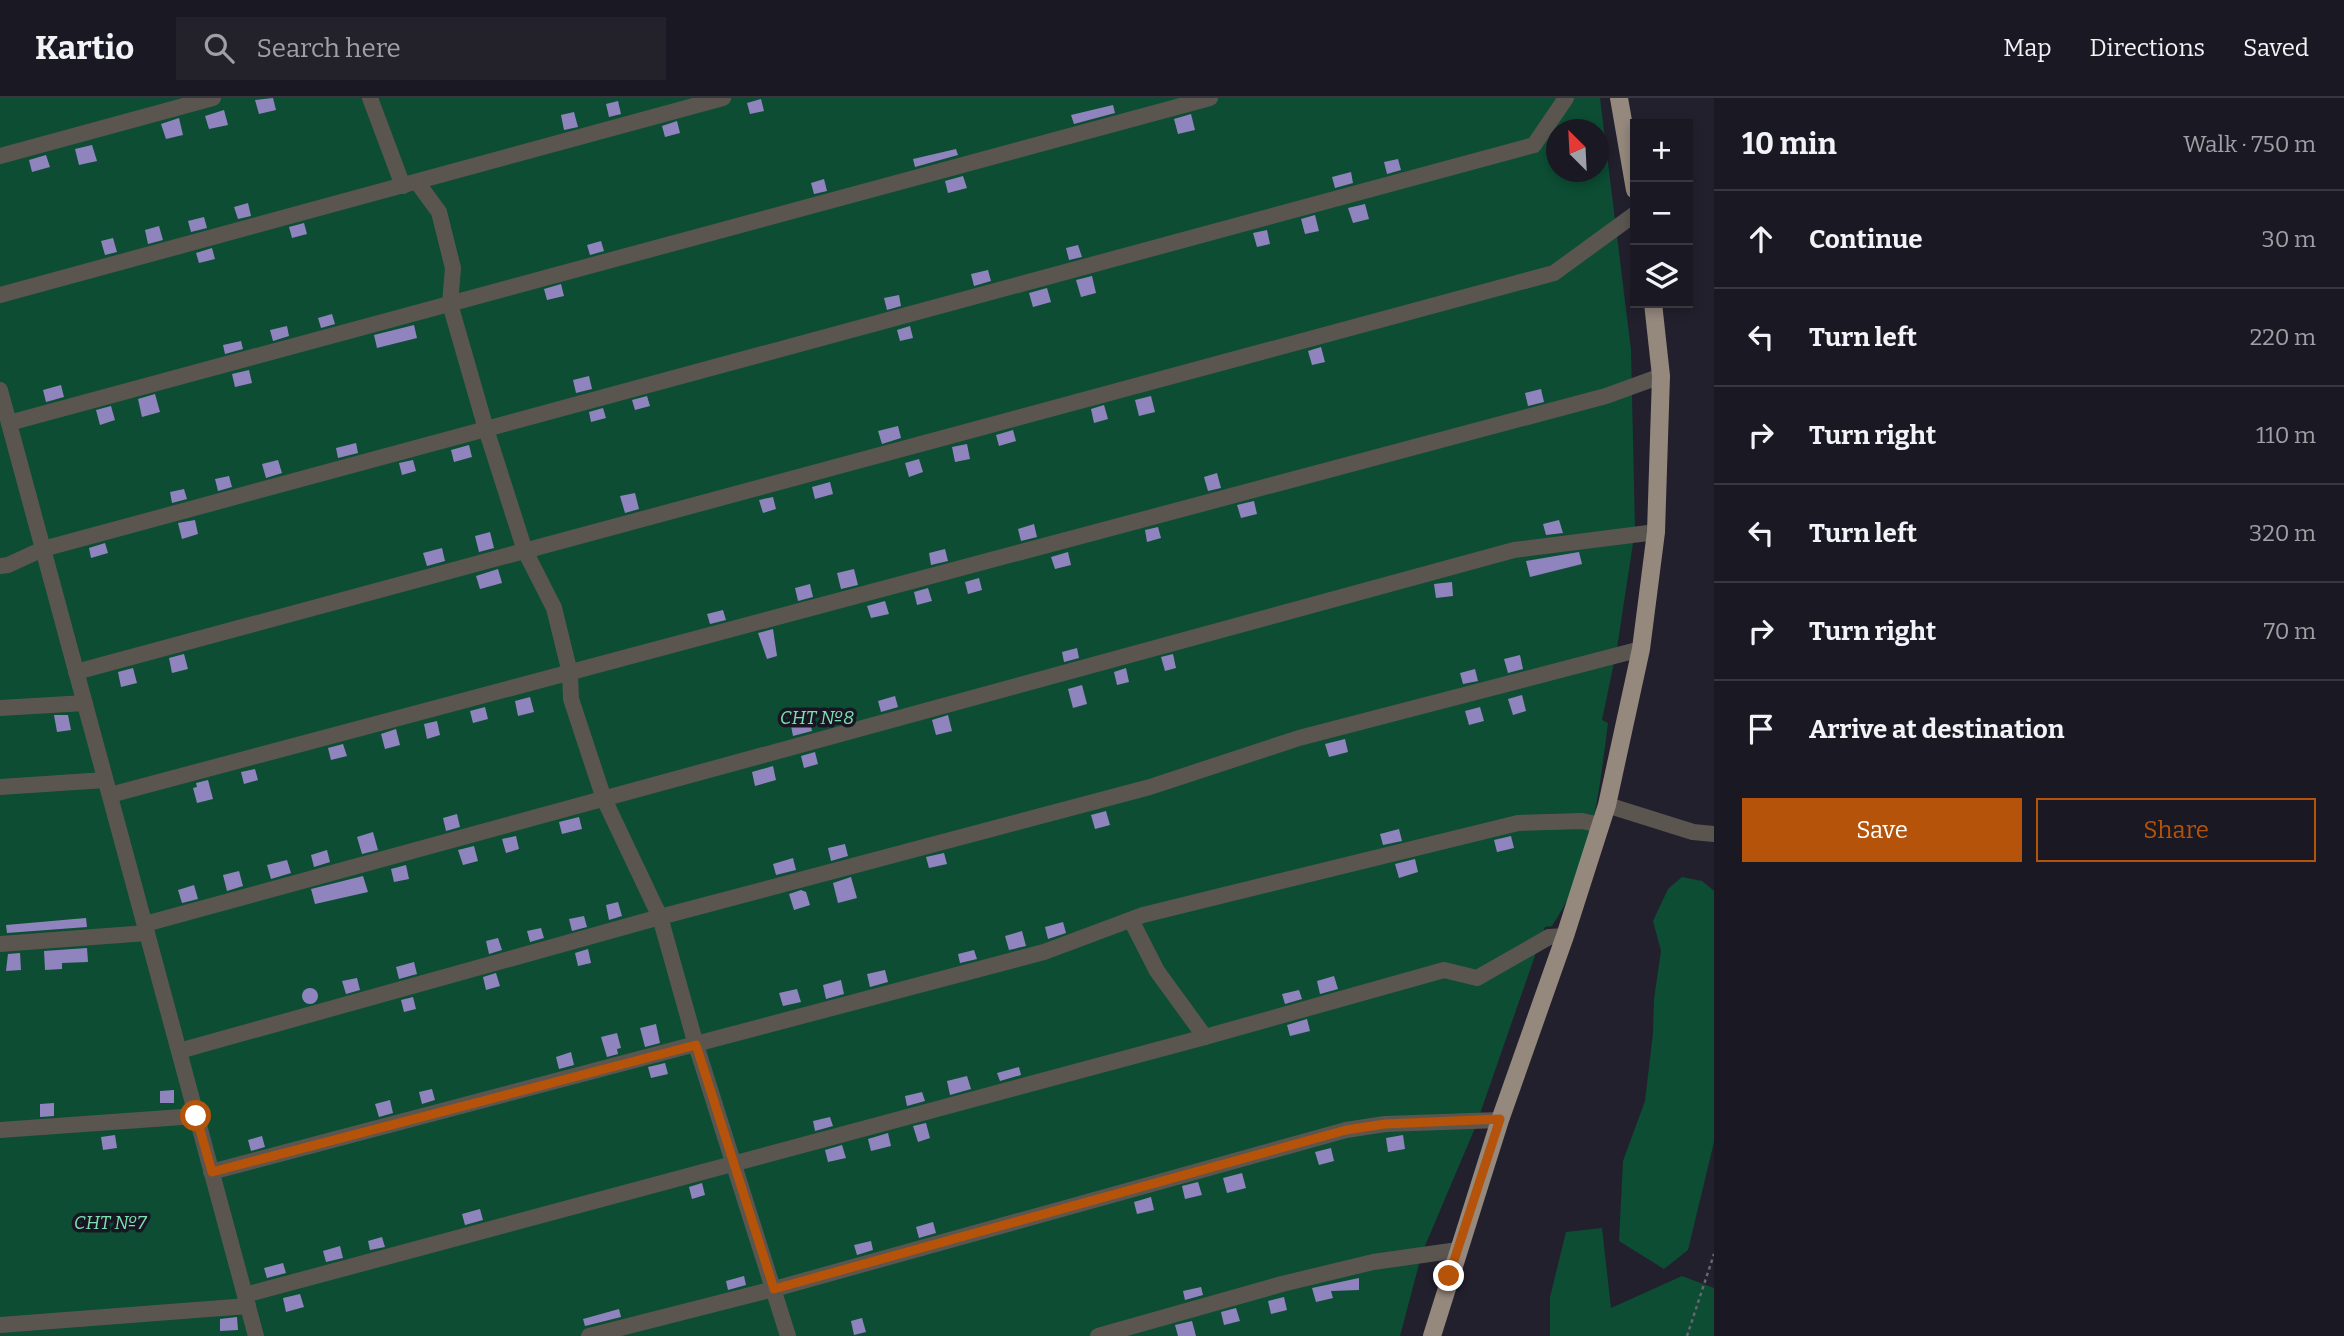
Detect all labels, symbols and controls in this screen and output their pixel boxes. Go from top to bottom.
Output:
search box [176,17,666,80]
text: Kartio [35,28,134,68]
icon: search [200,29,238,67]
text: Search here [256,33,401,64]
text: Map [2003,34,2052,62]
text: Directions [2090,34,2205,62]
text: Saved [2243,34,2309,62]
north arrow [1546,119,1609,182]
map controls [1630,119,1693,308]
button: + [1630,119,1693,182]
text: 10 min [1742,126,1837,162]
text: Walk · 750 m [2183,130,2316,158]
button: − [1630,182,1693,245]
icon: ahead [1742,220,1780,258]
text: Continue [1809,224,1923,255]
text: 30 m [2262,225,2316,253]
button: layers [1630,245,1693,308]
icon: left [1742,318,1780,356]
text: Turn left [1809,322,1917,353]
text: 220 m [2250,323,2316,351]
icon: right [1742,416,1780,454]
text: Turn right [1809,420,1936,451]
text: 110 m [2256,421,2316,449]
icon: left [1742,514,1780,552]
text: Turn left [1809,518,1917,549]
text: 320 m [2249,519,2316,547]
icon: right [1742,612,1780,650]
text: Turn right [1809,616,1936,647]
text: 70 m [2264,617,2316,645]
park label: СНТ №8 [780,706,854,729]
icon: arrive [1742,710,1780,748]
text: Arrive at destination [1809,714,2064,745]
button: Save [1742,798,2022,862]
button: Share [2036,798,2316,862]
route start [180,1100,211,1131]
park label: СНТ №7 [74,1211,148,1234]
route end [1433,1260,1464,1291]

